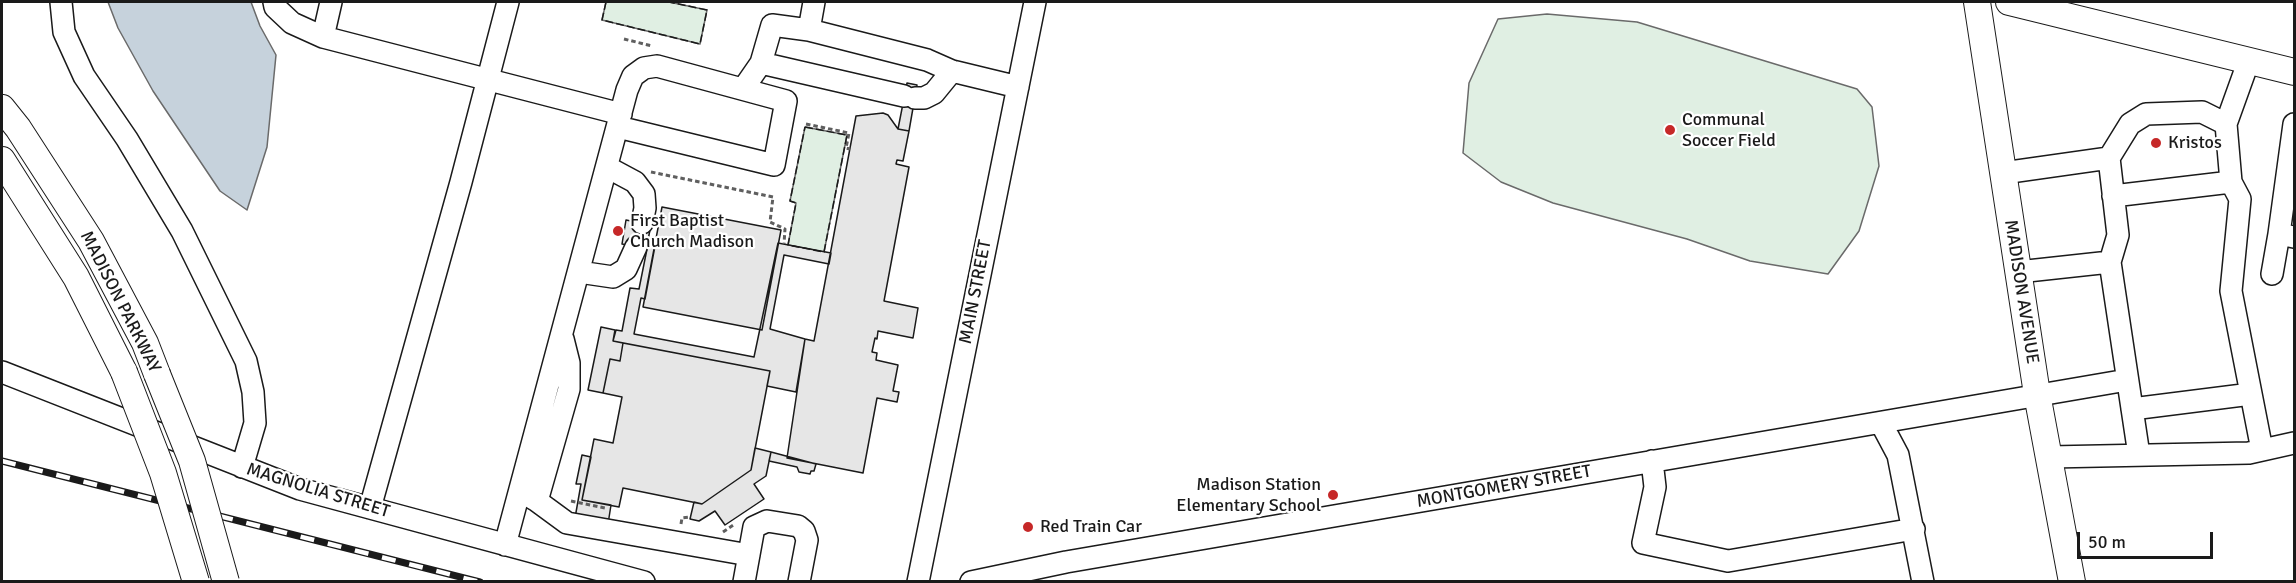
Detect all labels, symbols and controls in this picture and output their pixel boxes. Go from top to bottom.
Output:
place label: Communal Soccer Field [1682,109,1776,152]
marker: Communal Soccer Field [1663,123,1677,137]
place label: Kristos [2168,132,2222,154]
marker: Kristos [2149,136,2163,150]
place label: First Baptist Church Madison [630,210,754,252]
street label: MADISON AVENUE [1999,218,2043,366]
marker: First Baptist Church Madison [611,224,625,238]
street label: MADISON PARKWAY [75,228,165,376]
street label: MAIN STREET [955,238,997,346]
street label: MAGNOLIA STREET [244,459,392,523]
street label: MONTGOMERY STREET [1415,461,1593,513]
place label: Madison Station Elementary School [1176,474,1321,516]
marker: Madison Station Elementary School [1326,488,1340,502]
place label: Red Train Car [1040,516,1142,538]
marker: Red Train Car [1021,520,1035,534]
scale bar [2080,520,2216,558]
text: 50 m [2088,531,2126,553]

